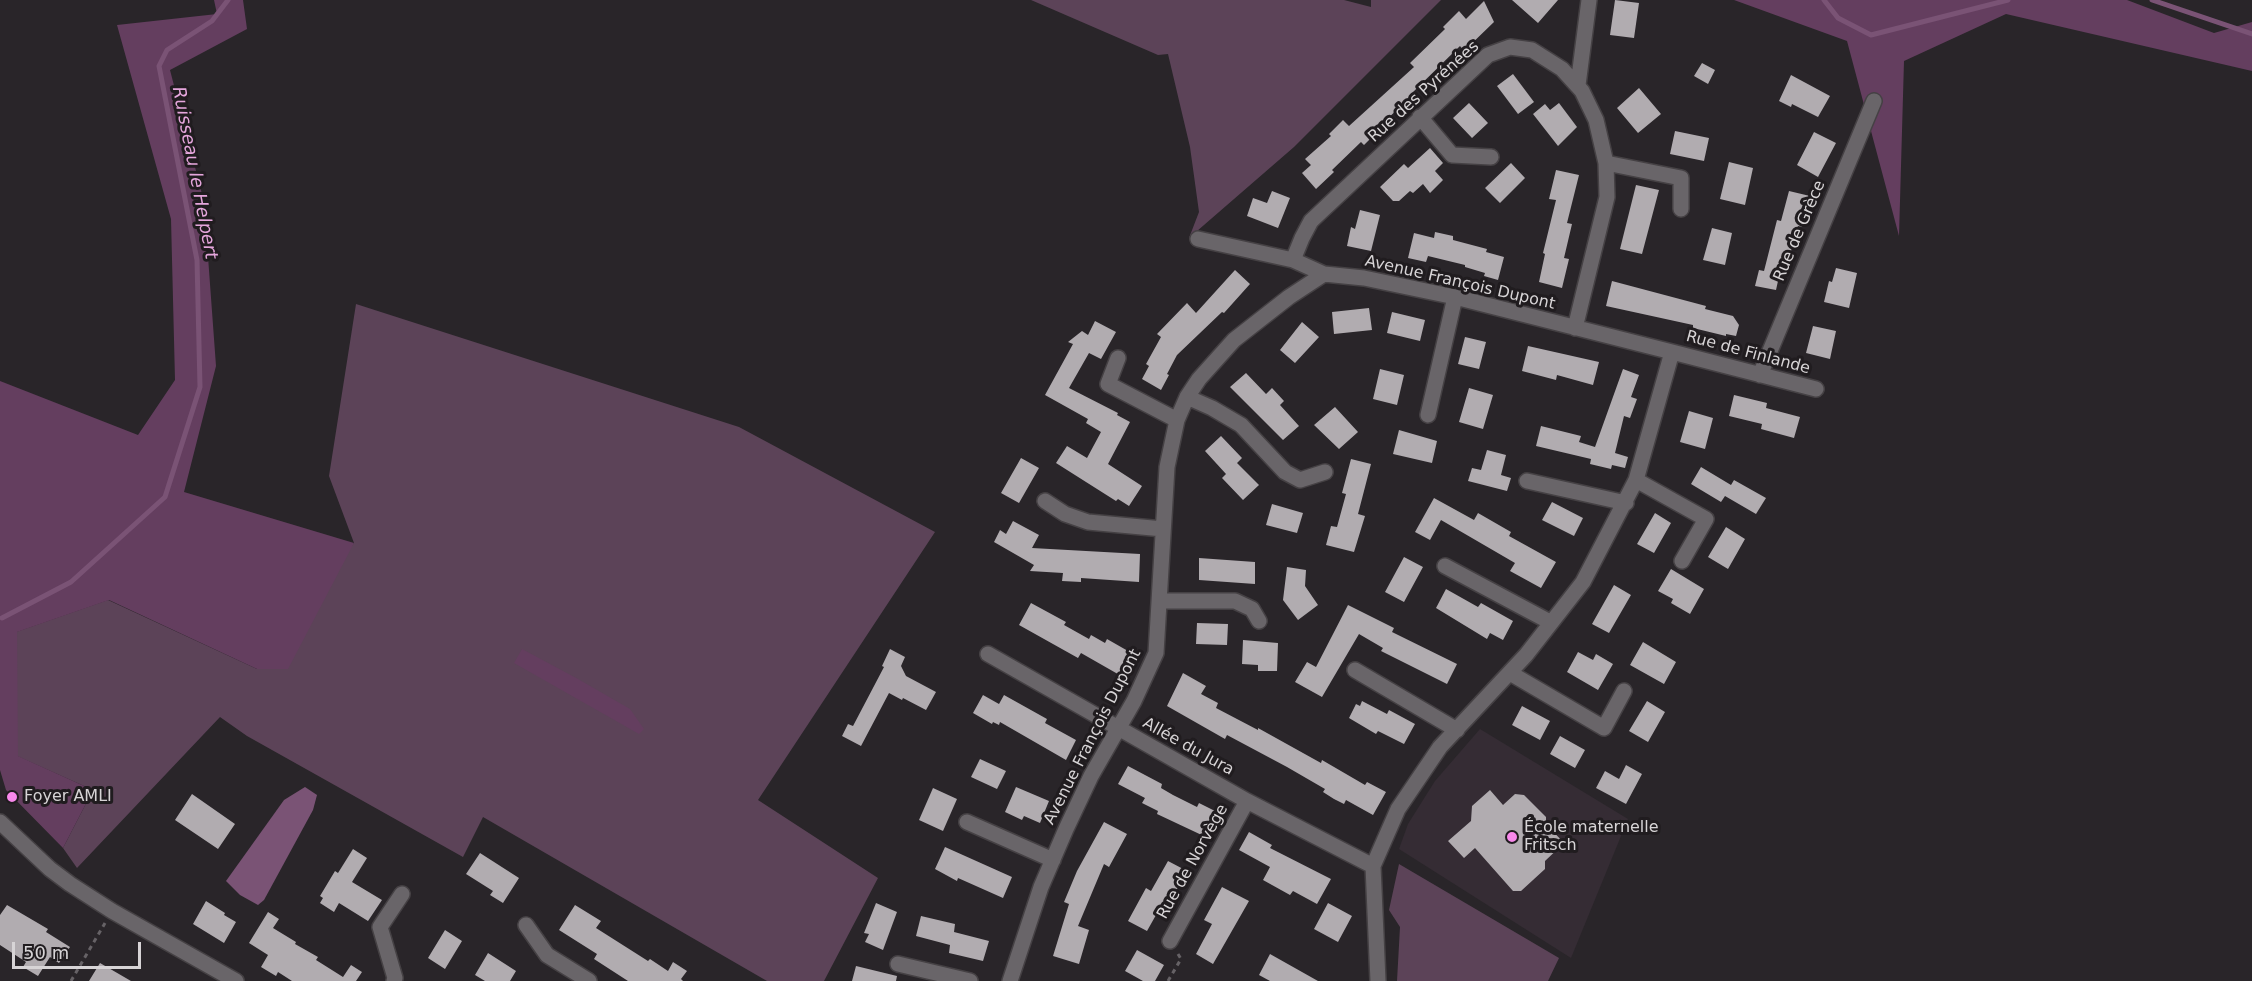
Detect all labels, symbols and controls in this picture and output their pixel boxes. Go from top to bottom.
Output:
street label: Rue des Pyrénées [1365,37,1483,147]
water label: Ruisseau le Helpert [167,85,221,261]
street label: Rue de Grèce [1770,178,1830,284]
street label: Avenue François Dupont [1363,252,1557,314]
street label: Rue de Finlande [1684,327,1812,379]
street label: Avenue François Dupont [1040,646,1146,828]
street label: Allée du Jura [1139,714,1237,780]
place label: Foyer AMLI [24,787,112,807]
marker: Foyer AMLI [5,790,19,804]
street label: Rue de Norvège [1154,801,1232,923]
place label: École maternelle Fritsch [1524,818,1659,856]
marker: École maternelle Fritsch [1505,830,1519,844]
scale bar [15,930,144,968]
text: 50 m [23,942,69,963]

